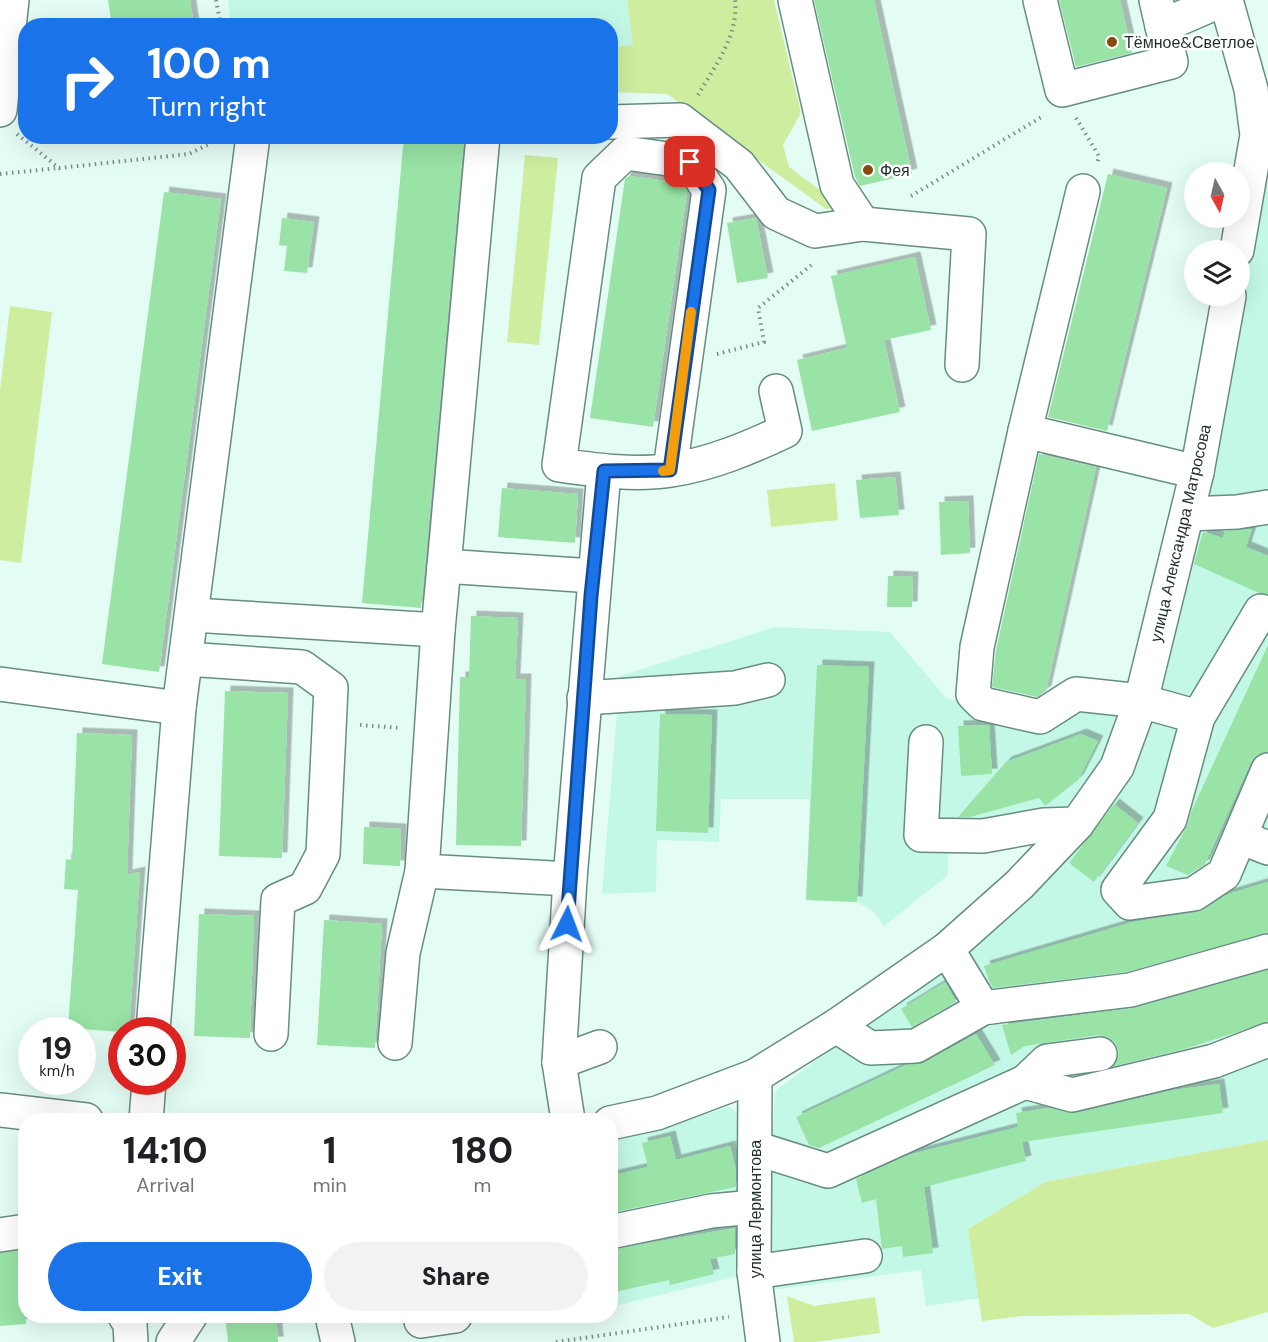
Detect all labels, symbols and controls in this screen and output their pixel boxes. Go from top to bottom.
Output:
place label: Тёмное&Светлое [1124,32,1255,53]
marker: Тёмное&Светлое [1105,35,1119,49]
text: 100 m [147,36,271,91]
icon: right [48,42,126,120]
text: Turn right [147,89,267,124]
pin [664,136,715,187]
icon: arrive [673,145,706,178]
place label: Фея [880,160,910,181]
north arrow [1184,162,1250,228]
map controls [1184,162,1250,306]
marker: Фея [861,163,875,177]
button: layers [1184,240,1250,306]
street label: улица Александра Матросова [1145,422,1216,644]
position arrow [535,892,599,956]
speed limit sign: 30 [108,1017,186,1095]
text: 19 [42,1029,72,1068]
text: km/h [39,1061,75,1081]
text: 14:10 [123,1127,208,1174]
text: 1 [323,1127,336,1174]
text: 180 [452,1127,513,1174]
street label: улица Лермонтова [745,1140,766,1278]
text: Arrival [136,1172,194,1198]
text: min [313,1172,347,1198]
text: m [473,1172,491,1198]
button: Exit [48,1242,312,1311]
button: Share [324,1242,588,1311]

